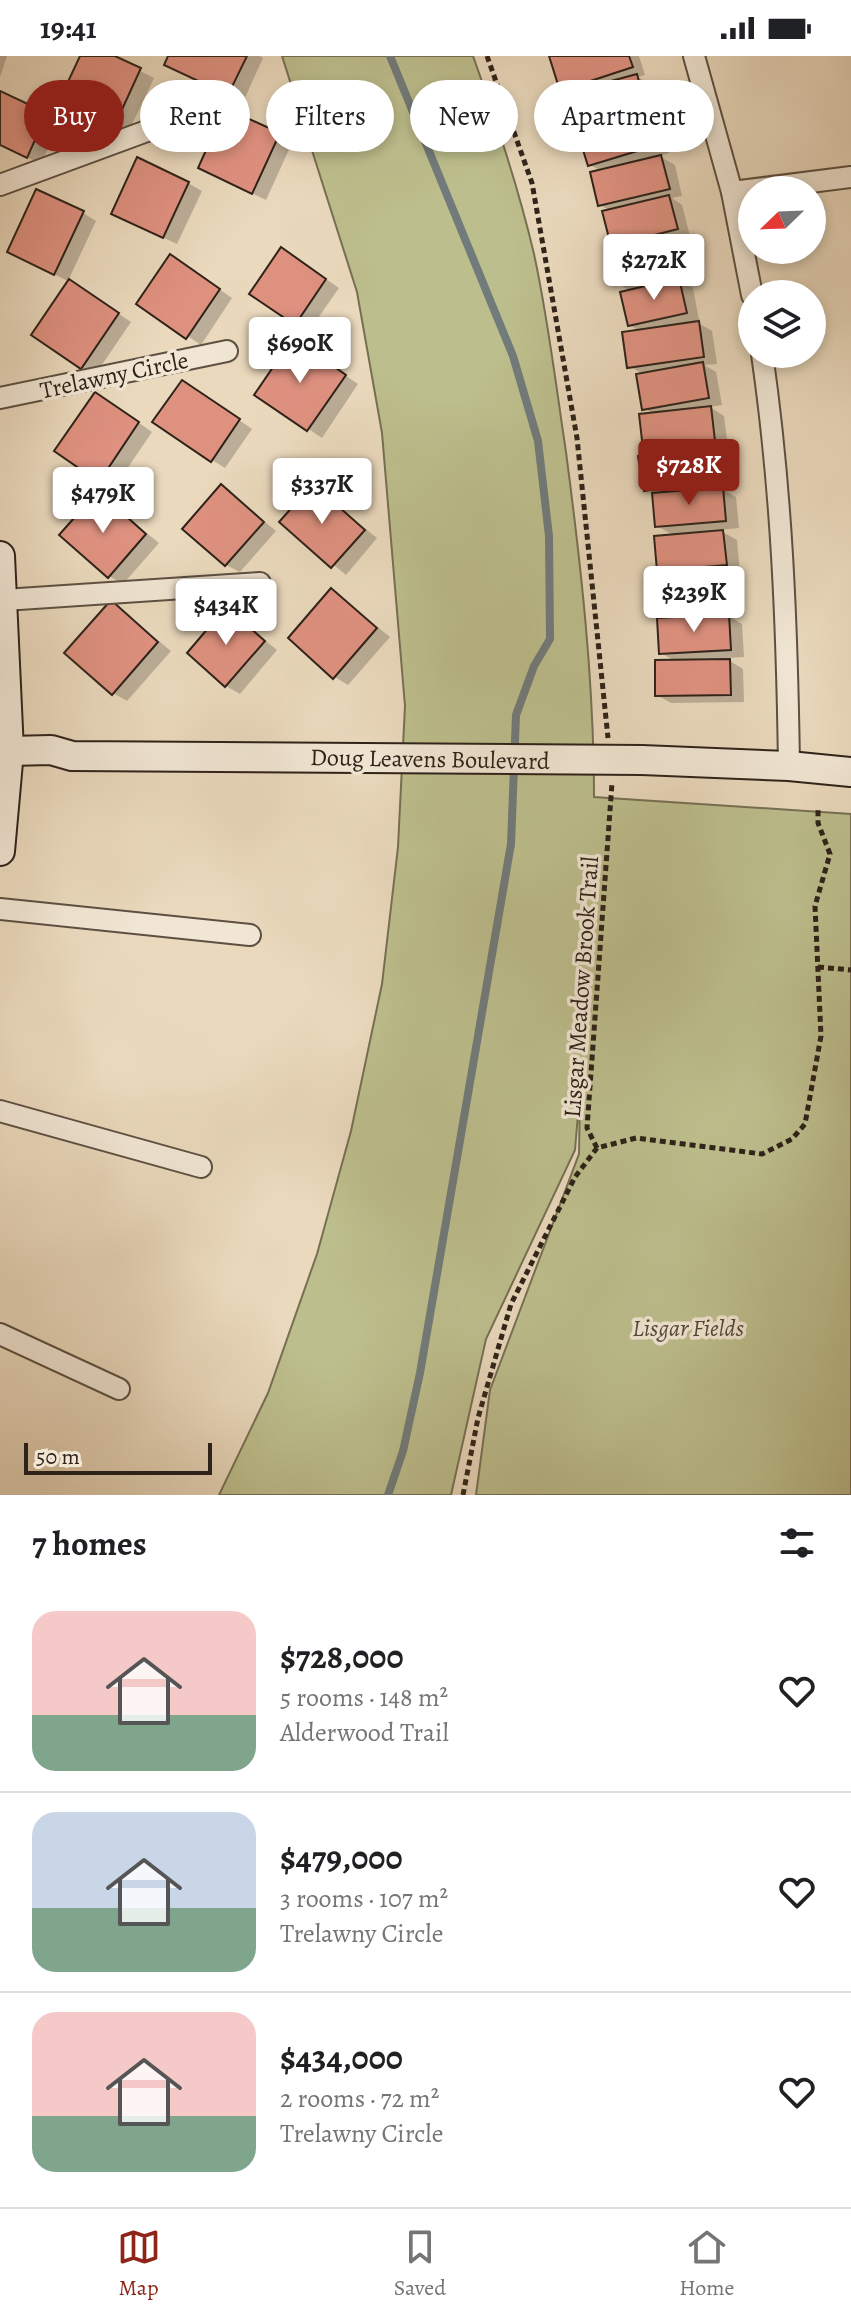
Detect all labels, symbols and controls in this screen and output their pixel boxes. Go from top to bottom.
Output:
text: 19:41 [40,8,97,48]
chip: Buy [24,80,124,152]
chip: Rent [140,80,250,152]
chip: Filters [266,80,394,152]
chip: New [410,80,518,152]
chip: Apartment [534,80,714,152]
north arrow [738,176,826,264]
map controls [738,176,826,368]
pin: $272K [598,234,710,302]
text: $272K [621,242,687,277]
button: layers [738,280,826,368]
pin: $690K [244,317,356,385]
text: $690K [267,325,333,360]
street label: Trelawny Circle [37,344,191,406]
pin: $728K [633,439,745,507]
text: $728K [656,447,722,482]
pin: $337K [266,458,378,526]
text: $337K [291,466,353,501]
pin: $479K [47,467,159,535]
text: $479K [71,475,135,510]
pin: $239K [638,566,750,634]
text: $239K [662,574,726,609]
pin: $434K [170,579,282,647]
text: $434K [194,587,258,622]
street label: Doug Leavens Boulevard [310,741,550,777]
street label: Lisgar Meadow Brook Trail [556,855,606,1119]
park label: Lisgar Fields [632,1312,744,1344]
scale bar [24,1439,212,1475]
text: 50 m [36,1442,80,1472]
text: 7 homes [32,1520,147,1567]
icon: filters [775,1521,819,1565]
text: $728,000 [280,1633,404,1680]
icon: home [96,1643,192,1739]
icon: heart [775,1669,819,1713]
text: 5 rooms · 148 m² [280,1680,448,1715]
text: Alderwood Trail [280,1715,449,1750]
text: $479,000 [280,1834,403,1881]
icon: home [96,1844,192,1940]
icon: heart [775,1870,819,1914]
text: 3 rooms · 107 m² [280,1881,448,1916]
text: Trelawny Circle [280,1916,443,1951]
text: $434,000 [280,2034,403,2081]
icon: home [96,2044,192,2140]
icon: heart [775,2070,819,2114]
text: 2 rooms · 72 m² [280,2081,439,2116]
text: Trelawny Circle [280,2116,443,2151]
tab: Map [117,2225,161,2303]
tab: Saved [394,2225,446,2303]
tab: Home [679,2225,734,2303]

